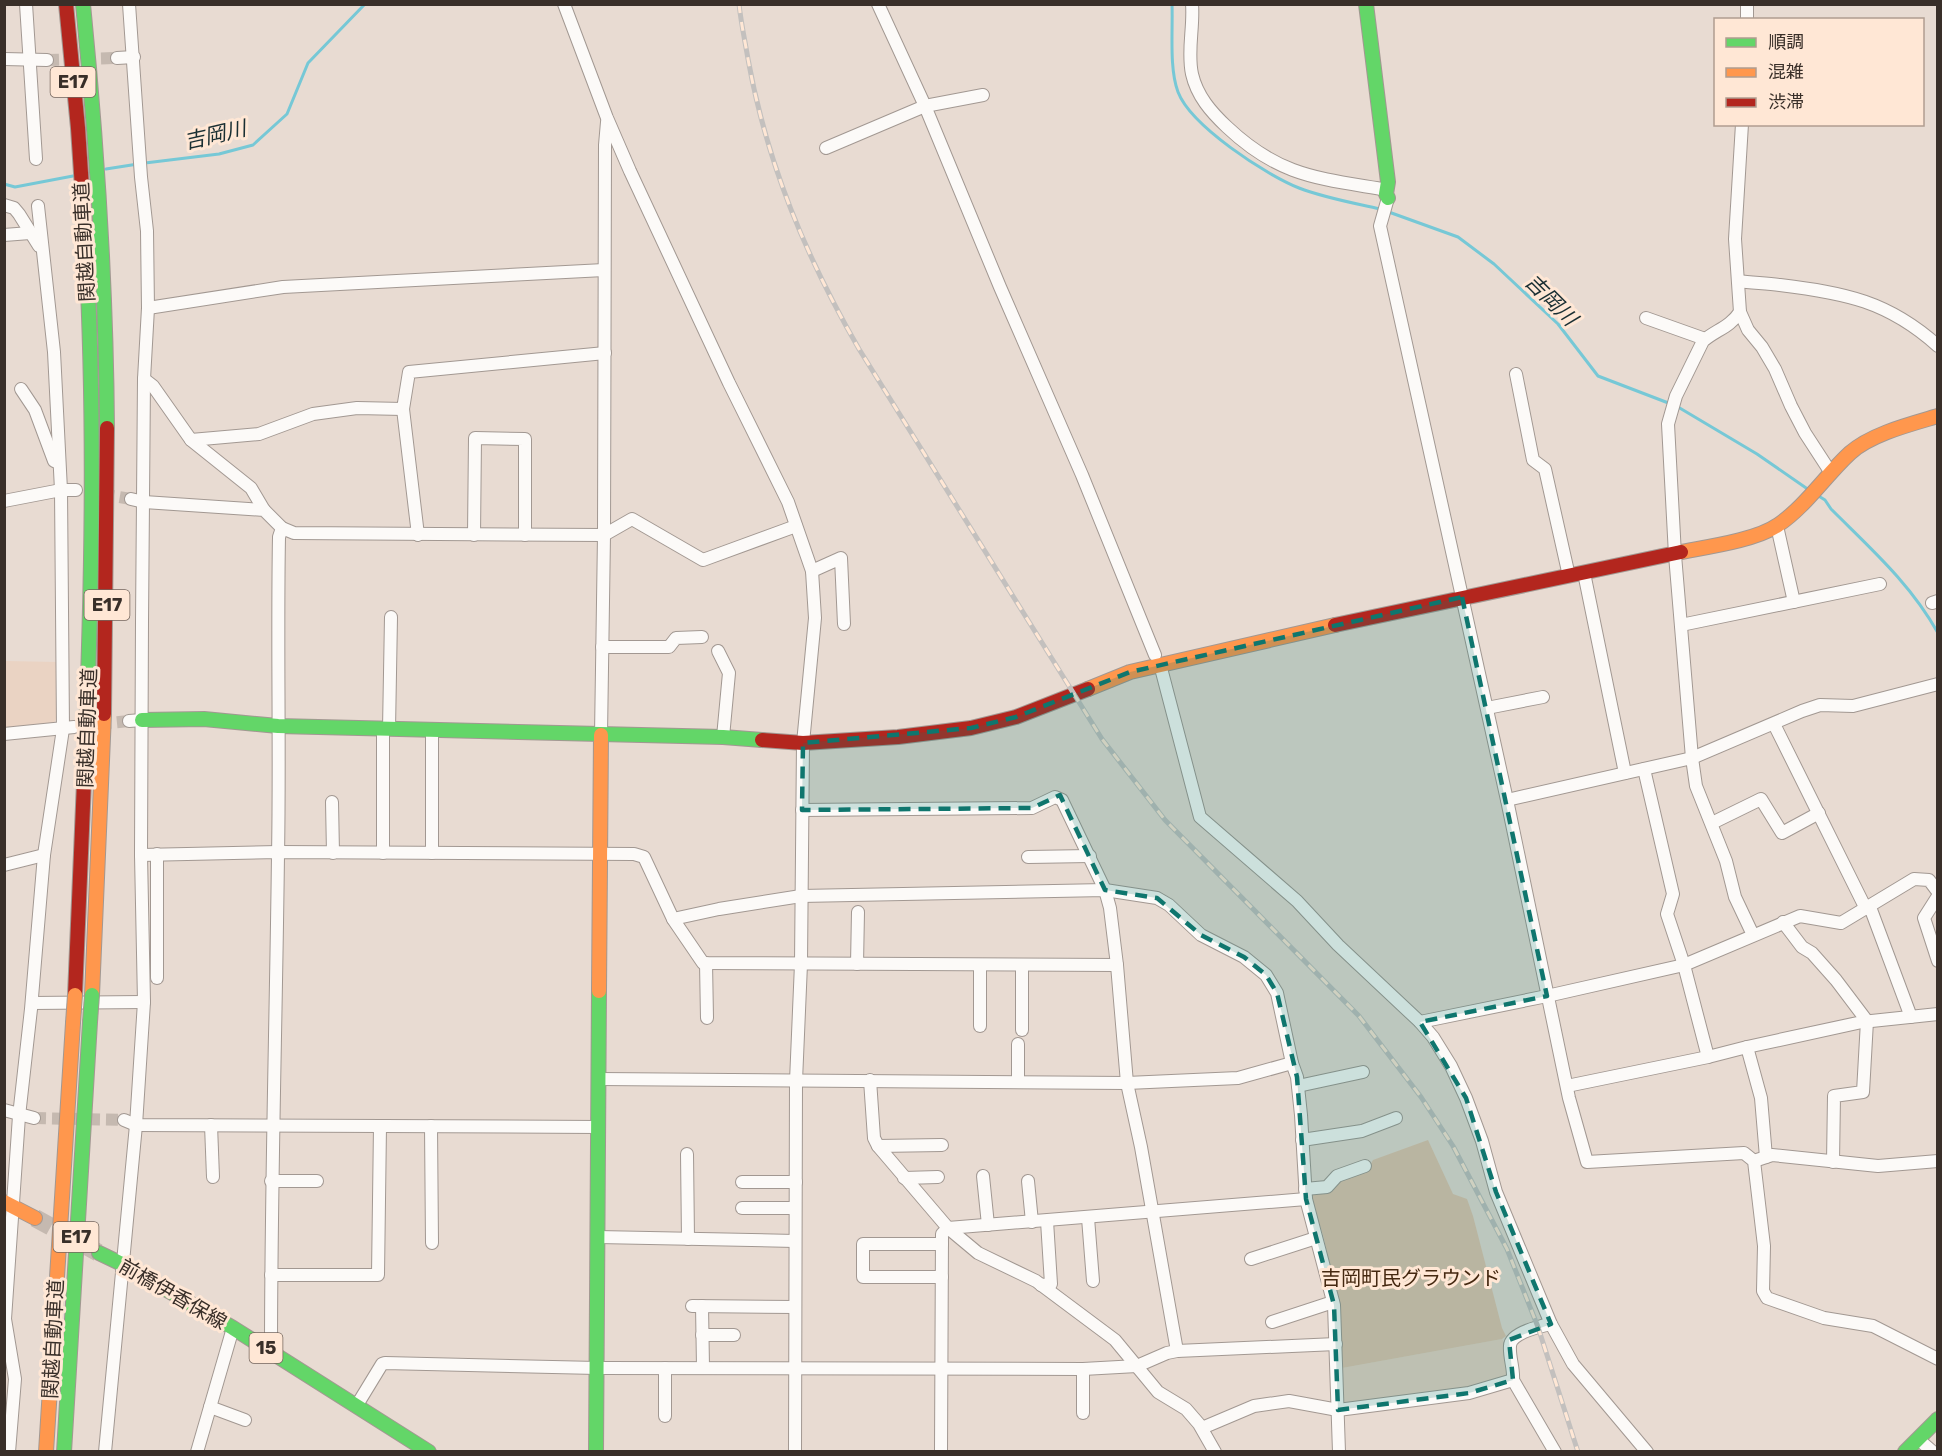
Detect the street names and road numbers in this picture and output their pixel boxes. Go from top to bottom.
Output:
road number: E17 [50,67,96,97]
street label: 関越自動車道 [69,181,99,303]
road number: E17 [84,590,130,620]
street label: 関越自動車道 [73,668,101,788]
road number: E17 [54,1222,98,1252]
street label: 前橋伊香保線 [115,1254,231,1334]
street label: 関越自動車道 [38,1278,68,1400]
road number: 15 [250,1333,282,1363]

